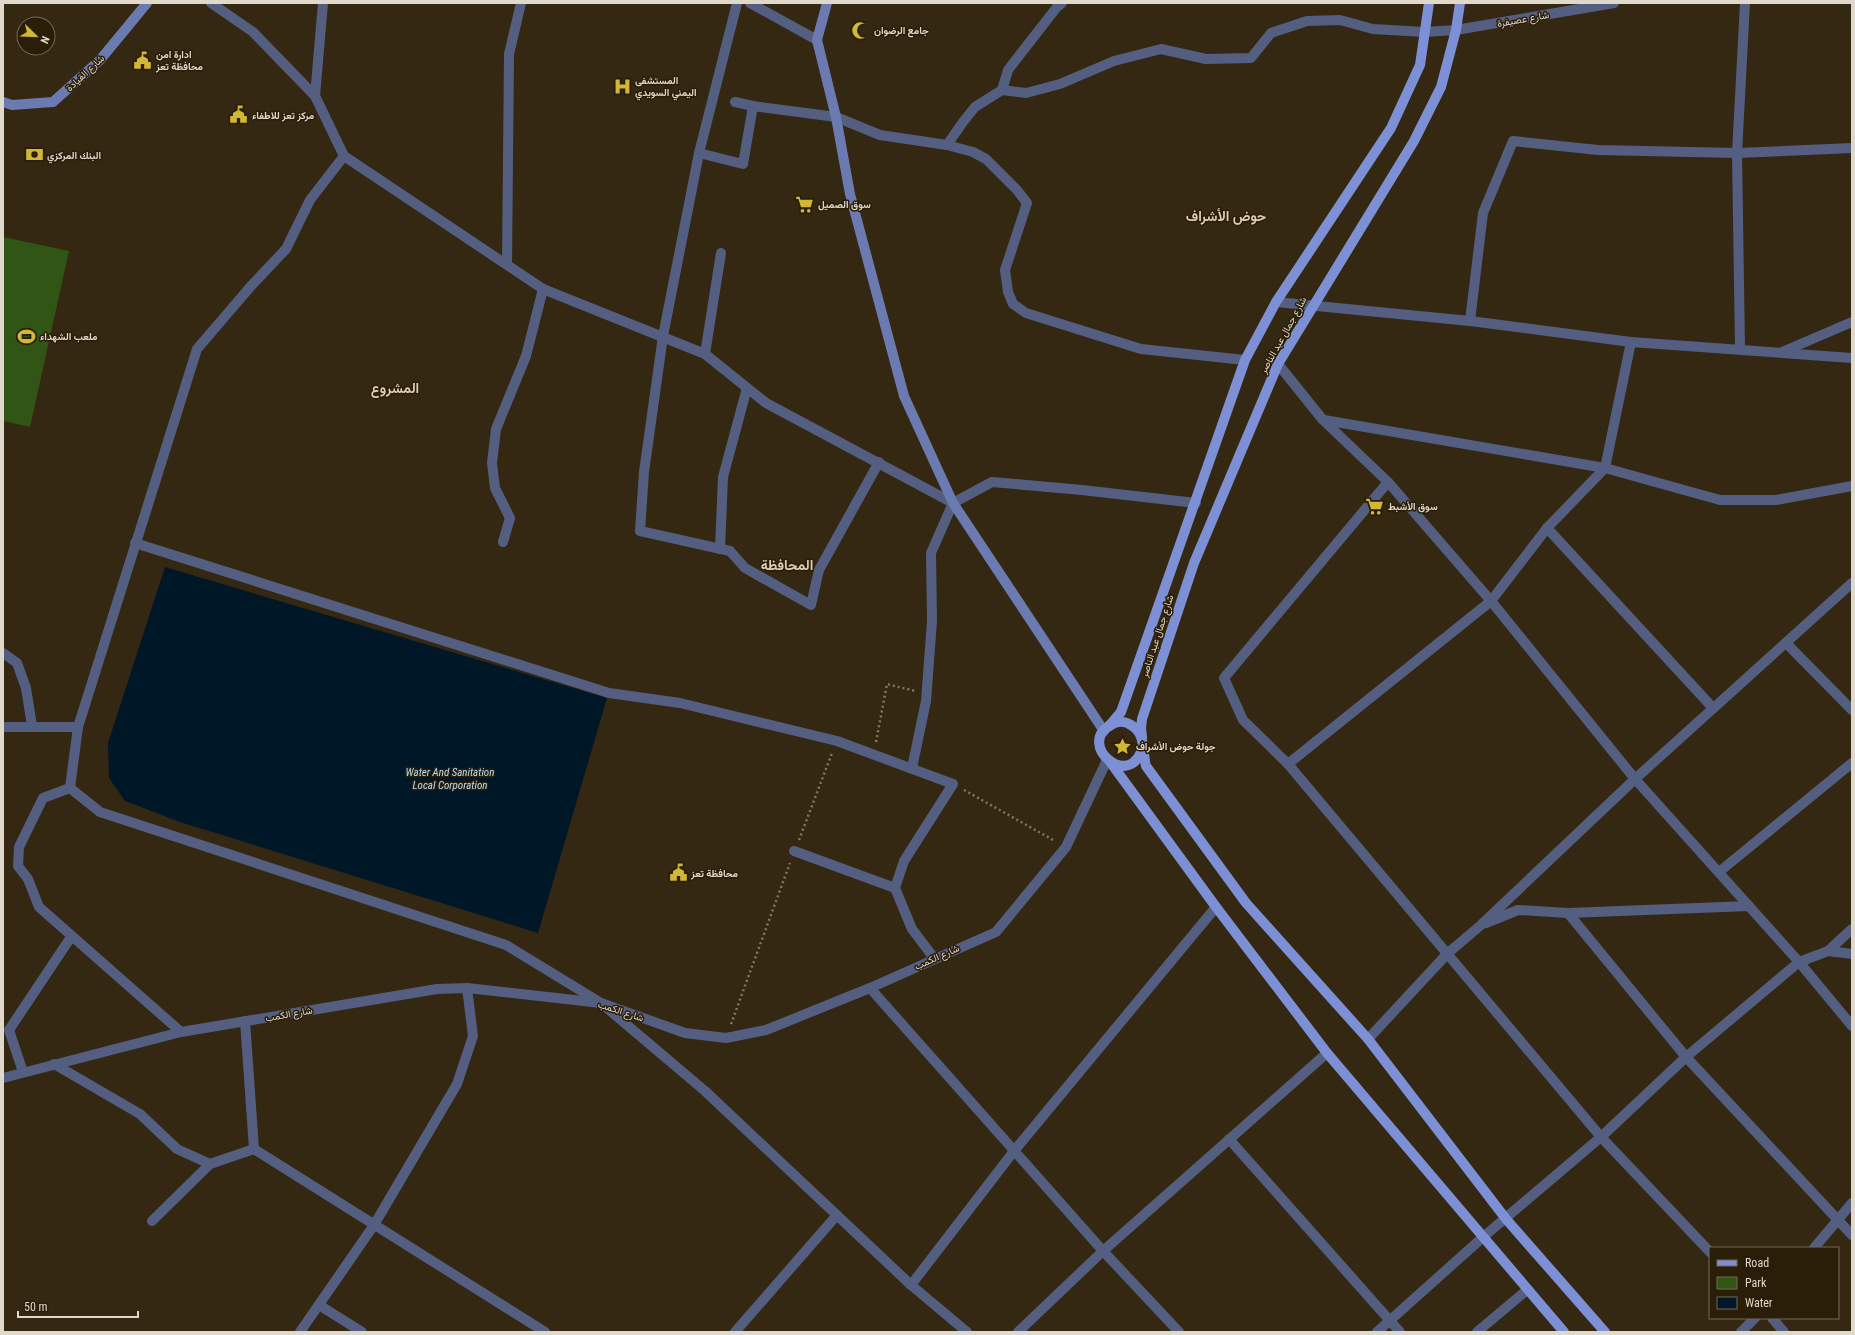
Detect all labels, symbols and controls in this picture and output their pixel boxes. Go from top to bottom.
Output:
street label: شارع عصيفرة [1496,9,1550,30]
north arrow [16,16,56,56]
mosque icon: جامع الرضوان [851,20,871,40]
place label: جامع الرضوان [874,25,929,38]
text: N [37,34,52,46]
place label: ادارة امن محافظة تعز [155,49,203,73]
public building icon: ادارة امن محافظة تعز [133,50,153,70]
street label: شارع القيادة [64,52,107,94]
place label: المستشفى اليمني السويدي [635,75,697,101]
hospital icon: المستشفى اليمني السويدي [612,76,632,96]
public building icon: مركز تعز للاطفاء [229,105,249,125]
place label: مركز تعز للاطفاء [252,110,315,122]
bank icon: البنك المركزي [24,145,44,165]
place label: البنك المركزي [47,150,101,164]
supermarket icon: سوق الصميل [795,194,815,214]
place label: سوق الصميل [818,199,871,211]
district label: حوض الأشراف [1186,208,1267,225]
street label: شارع جمال عبد الناصر [1257,295,1310,377]
sports icon: ملعب الشهداء [17,326,37,346]
place label: ملعب الشهداء [40,331,98,343]
district label: المشروع [371,380,419,398]
supermarket icon: سوق الأشبط [1365,496,1385,516]
place label: سوق الأشبط [1388,501,1438,513]
district label: المحافظة [761,557,813,573]
street label: شارع جمال عبد الناصر [1138,593,1176,680]
place icon: جولة حوض الأشراف [1113,736,1133,756]
place label: جولة حوض الأشراف [1136,741,1216,753]
water label: Water And Sanitation Local Corporation [406,766,494,792]
public building icon: محافظة تعز [668,863,688,883]
place label: محافظة تعز [690,868,738,880]
street label: شارع الكمب [913,942,962,973]
street label: شارع الكمب [596,998,646,1025]
street label: شارع الكمب [265,1004,314,1025]
legend [1709,1247,1839,1319]
text: Road [1745,1256,1769,1270]
text: Park [1745,1276,1767,1290]
scale bar [18,1293,138,1319]
text: Water [1745,1296,1773,1310]
text: 50 m [24,1300,48,1314]

